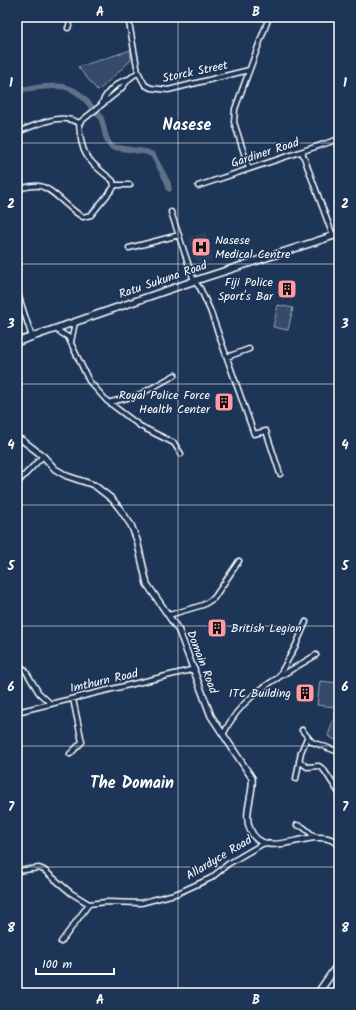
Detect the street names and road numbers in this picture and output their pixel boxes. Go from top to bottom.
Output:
street label: Storck Street [160,56,230,88]
street label: Gardiner Road [229,133,302,173]
street label: Ratu Sukuna Road [116,256,211,304]
street label: Domain Road [181,628,223,697]
street label: Imthurn Road [68,664,141,698]
street label: Allardyce Road [182,830,256,885]

